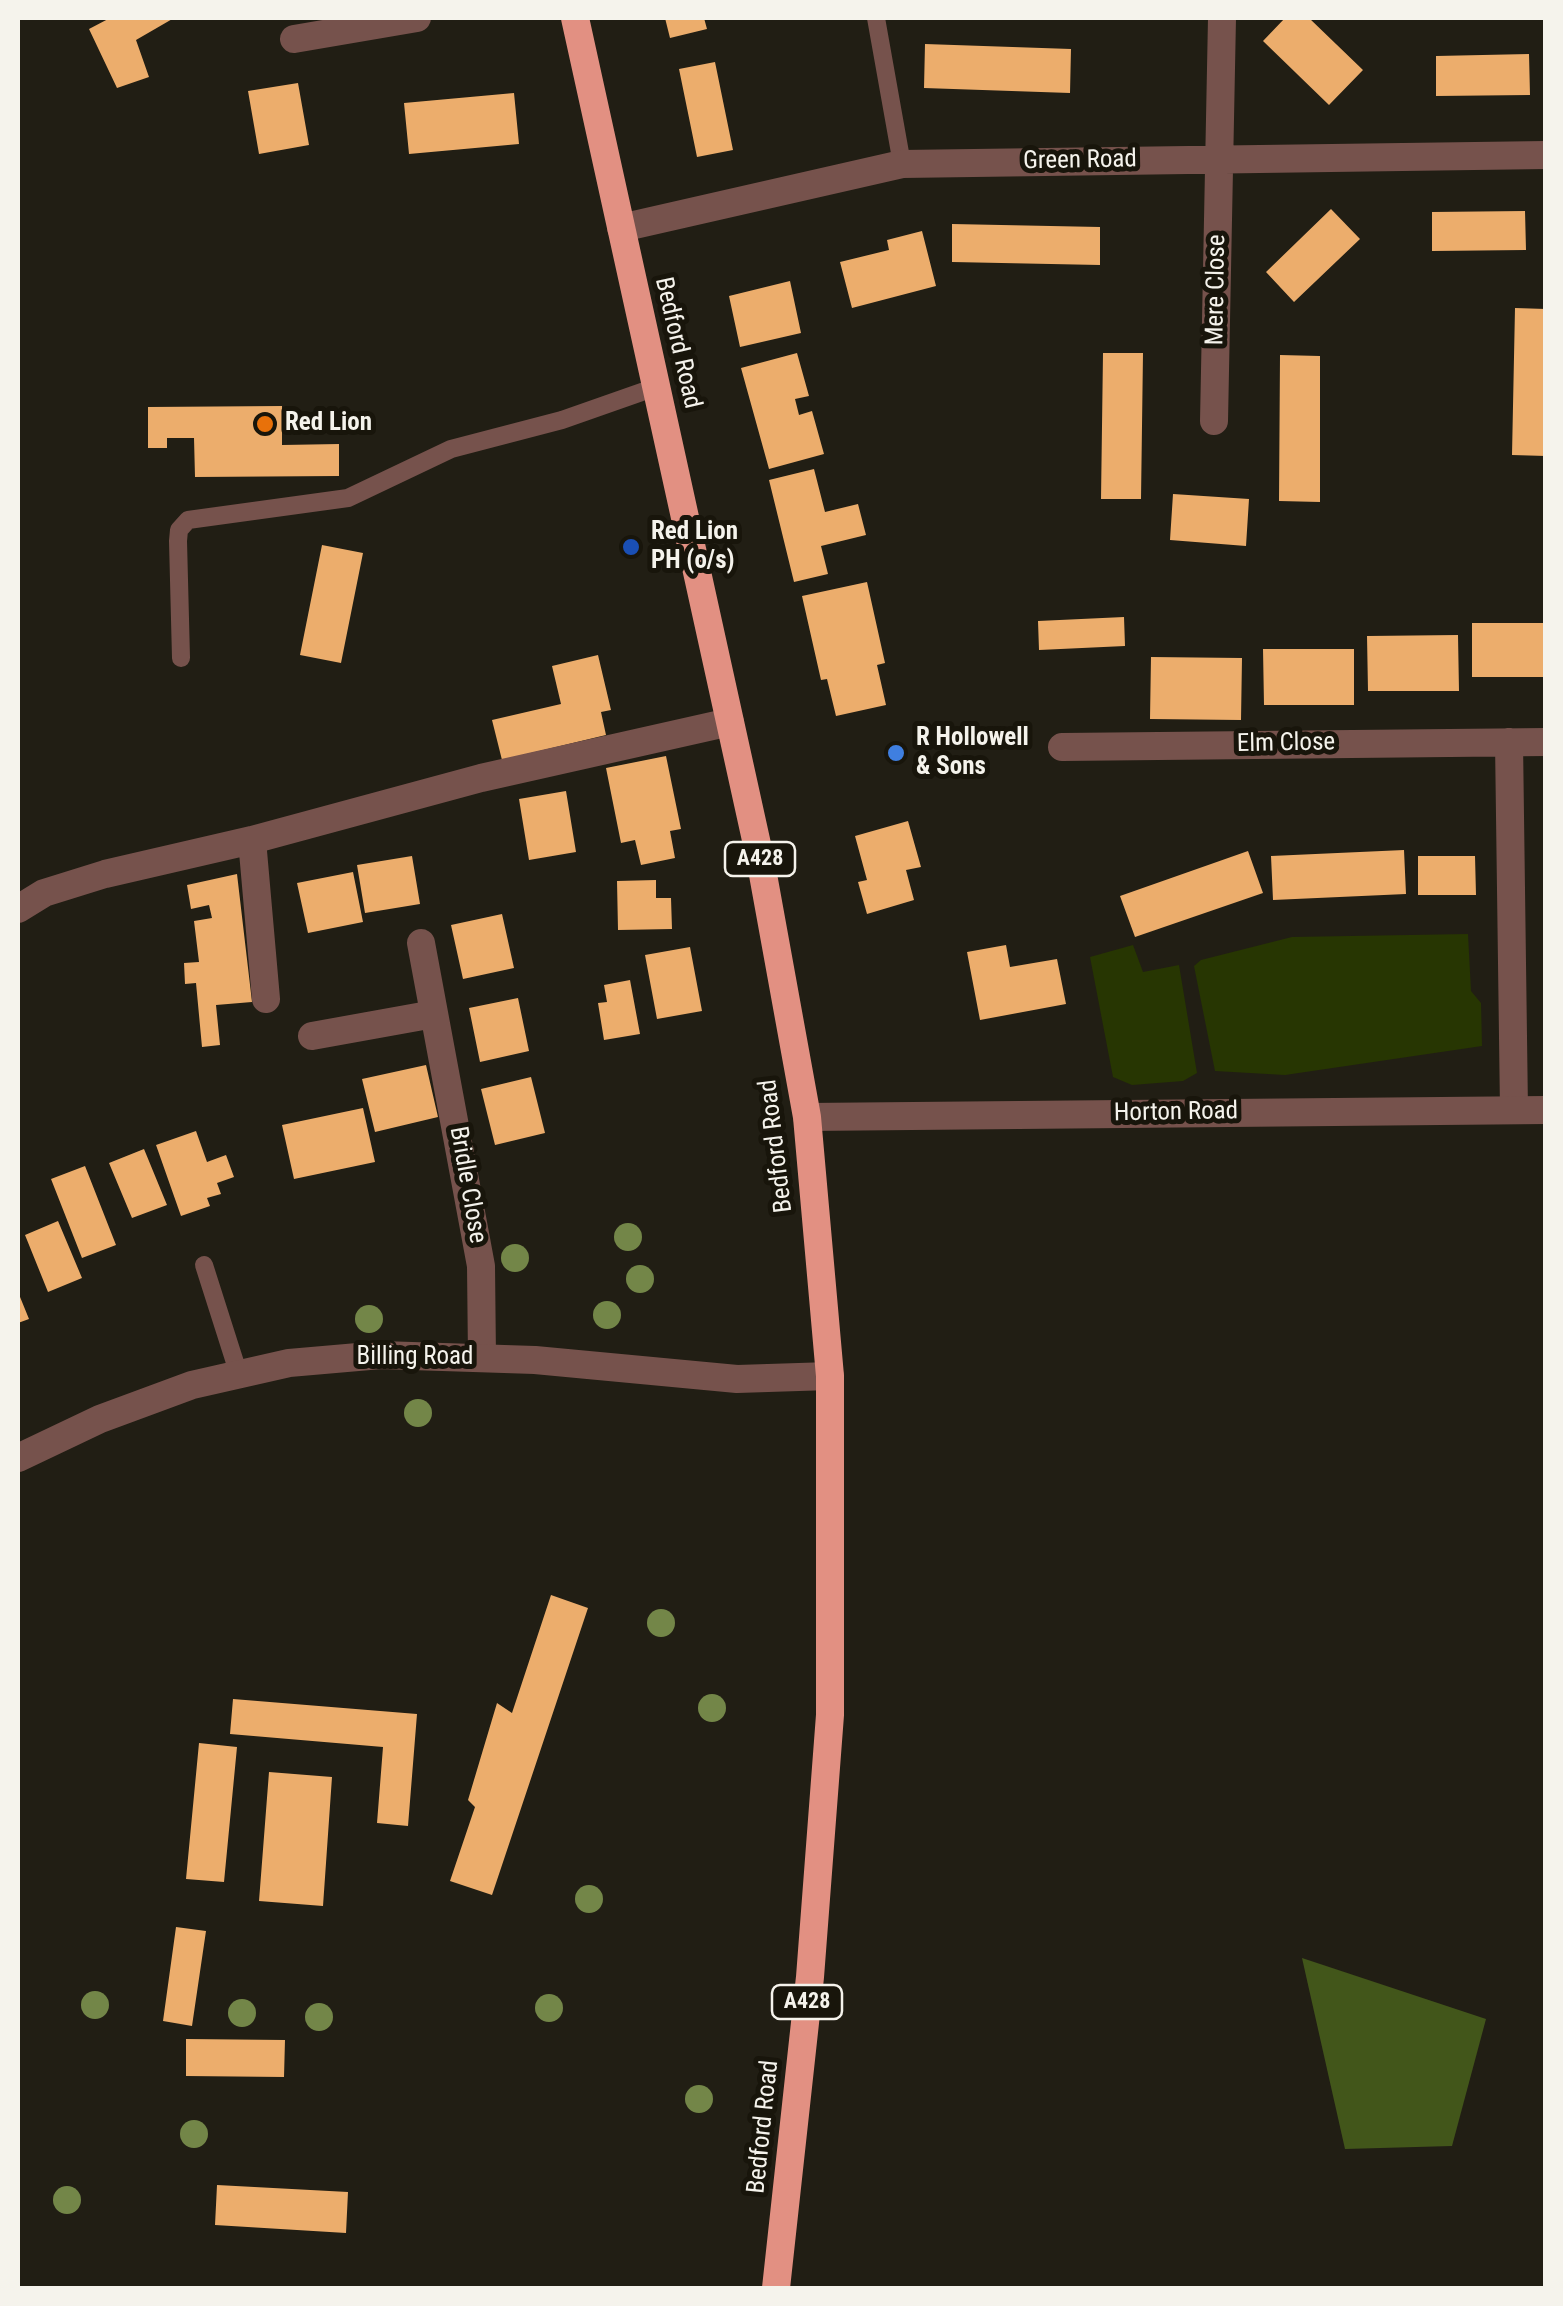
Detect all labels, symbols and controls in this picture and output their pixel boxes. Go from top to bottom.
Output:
street label: Green Road [1023,145,1137,177]
street label: Mere Close [1201,234,1233,346]
street label: Bedford Road [647,274,707,412]
place label: Red Lion [285,409,372,439]
marker: Red Lion [254,413,276,435]
place label: Red Lion PH (o/s) [651,518,738,577]
marker: Red Lion PH (o/s) [620,536,642,558]
place label: R Hollowell & Sons [916,724,1029,783]
street label: Elm Close [1237,728,1335,760]
marker: R Hollowell & Sons [885,742,907,764]
road number: A428 [725,842,795,876]
street label: Bedford Road [754,1078,800,1214]
street label: Horton Road [1114,1097,1238,1129]
street label: Bridle Close [442,1124,492,1246]
street label: Billing Road [357,1343,473,1373]
road number: A428 [772,1985,842,2019]
street label: Bedford Road [742,2059,786,2195]

